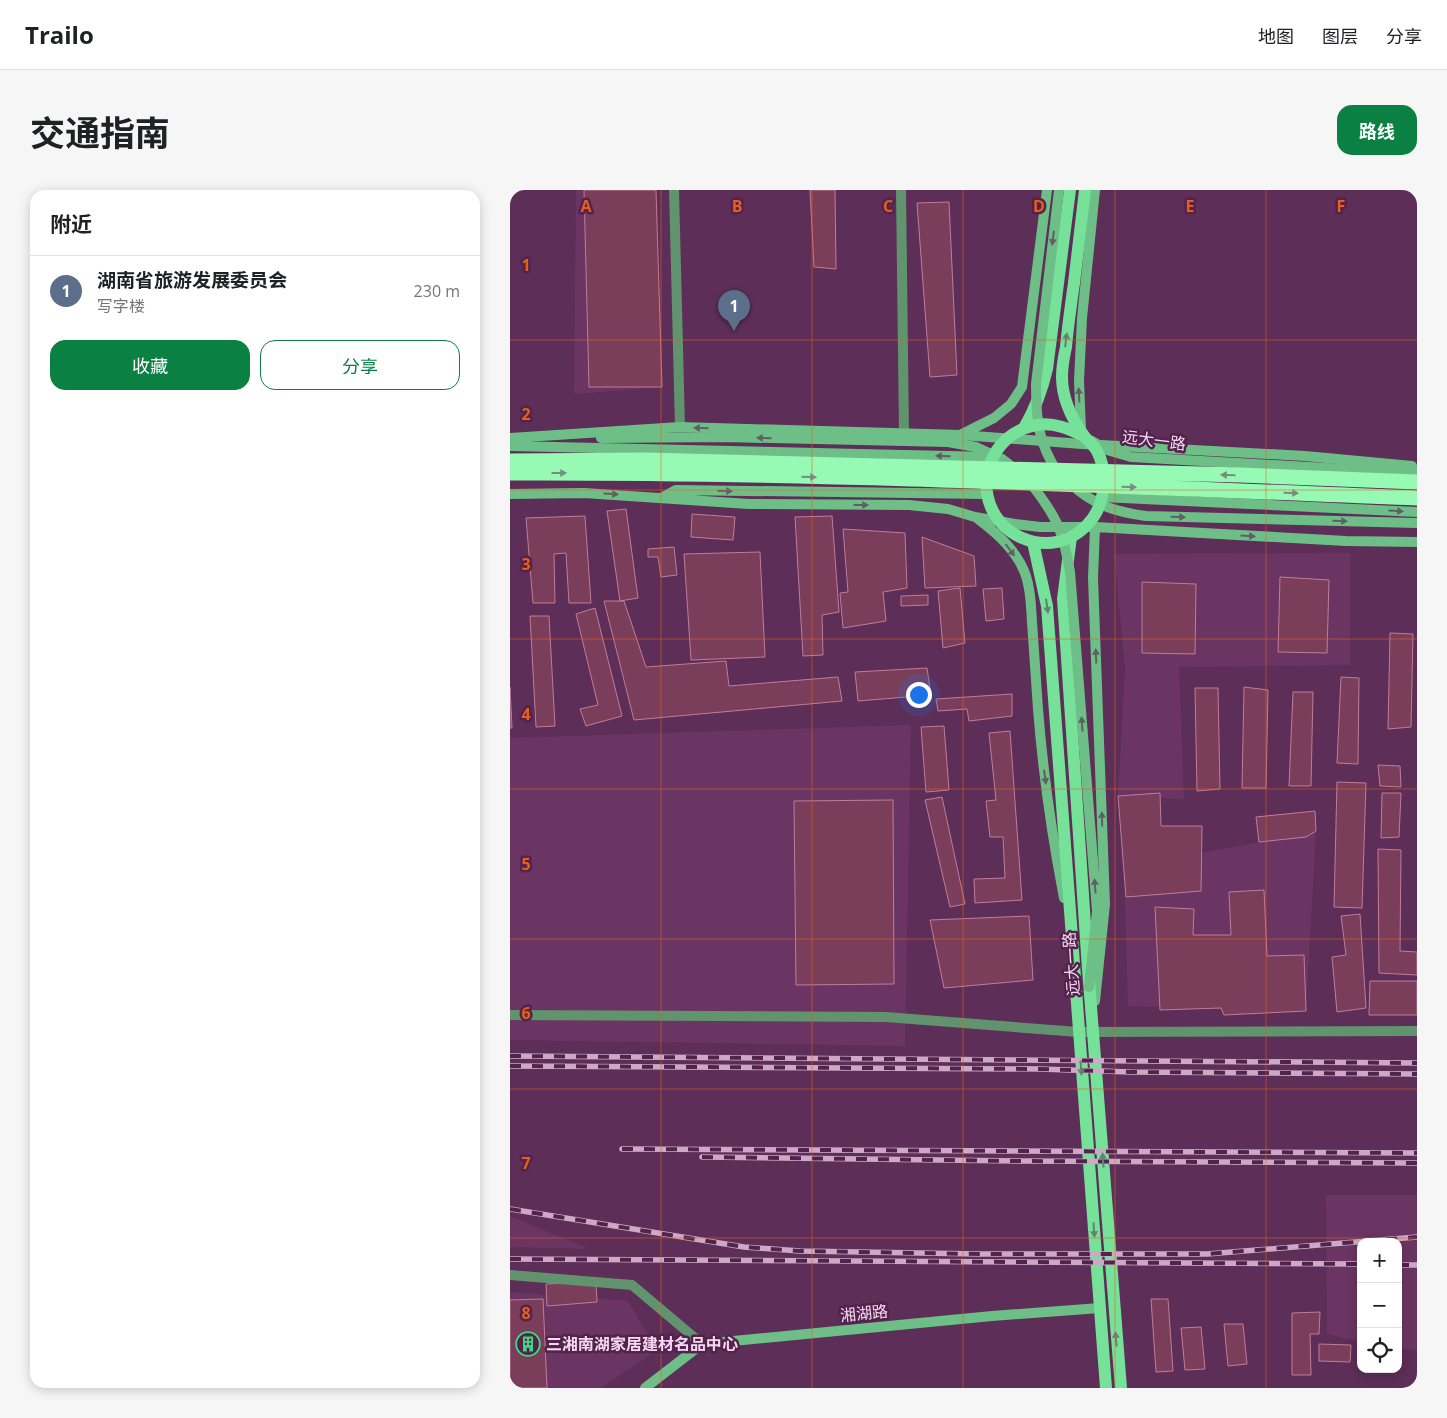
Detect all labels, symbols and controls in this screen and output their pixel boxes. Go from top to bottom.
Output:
text: Trailo [25,18,94,51]
text: 地图 [1258,24,1294,48]
text: 图层 [1322,24,1358,48]
text: 分享 [1386,24,1422,48]
button: 路线 [1337,105,1417,155]
text: 交通指南 [30,109,170,156]
text: A [580,195,592,217]
text: B [732,195,742,217]
text: C [883,195,893,217]
text: D [1033,195,1045,217]
text: E [1186,195,1195,217]
text: F [1337,195,1345,217]
text: 附近 [50,210,92,238]
one-way arrow [1049,231,1057,247]
text: 1 [521,254,531,276]
text: 湖南省旅游发展委员会 [97,267,287,293]
text: 1 [61,280,71,302]
text: 230 m [414,280,460,302]
pin: 1 [718,290,750,331]
text: 写字楼 [97,295,145,317]
one-way arrow [1063,332,1071,348]
button: 收藏 [50,340,250,390]
button: 分享 [260,340,460,390]
one-way arrow [1075,387,1083,403]
text: 2 [521,403,531,425]
one-way arrow [693,424,709,432]
street label: 远大一路 [1121,425,1187,455]
one-way arrow [756,434,772,442]
one-way arrow [935,452,951,460]
one-way arrow [551,469,567,477]
one-way arrow [1220,470,1236,478]
one-way arrow [801,473,817,481]
one-way arrow [1121,483,1137,491]
one-way arrow [717,487,733,495]
one-way arrow [1283,489,1299,497]
one-way arrow [603,491,619,499]
one-way arrow [853,501,869,509]
one-way arrow [1388,507,1404,515]
one-way arrow [1170,513,1186,521]
one-way arrow [1332,517,1348,525]
one-way arrow [1241,532,1257,540]
one-way arrow [1005,543,1016,556]
text: 3 [521,553,531,575]
one-way arrow [1043,599,1051,615]
one-way arrow [1092,648,1100,664]
your location [906,682,932,708]
text: 4 [521,703,531,725]
one-way arrow [1078,715,1086,731]
one-way arrow [1041,769,1049,785]
one-way arrow [1097,810,1105,826]
text: 5 [521,853,531,875]
one-way arrow [1090,877,1098,893]
street label: 远大一路 [1058,931,1084,997]
text: 6 [521,1002,531,1024]
one-way arrow [1078,1061,1086,1077]
text: 7 [521,1152,531,1174]
one-way arrow [1098,1152,1106,1168]
one-way arrow [1090,1223,1098,1239]
map controls [1357,1238,1402,1373]
button: + [1357,1238,1402,1283]
button: − [1357,1283,1402,1328]
street label: 湘湖路 [839,1300,889,1326]
text: 8 [521,1302,531,1324]
button: locate [1357,1328,1402,1373]
building icon: 三湘南湖家居建材名品中心 [515,1331,541,1357]
one-way arrow [1112,1331,1120,1347]
place label: 三湘南湖家居建材名品中心 [546,1333,738,1355]

